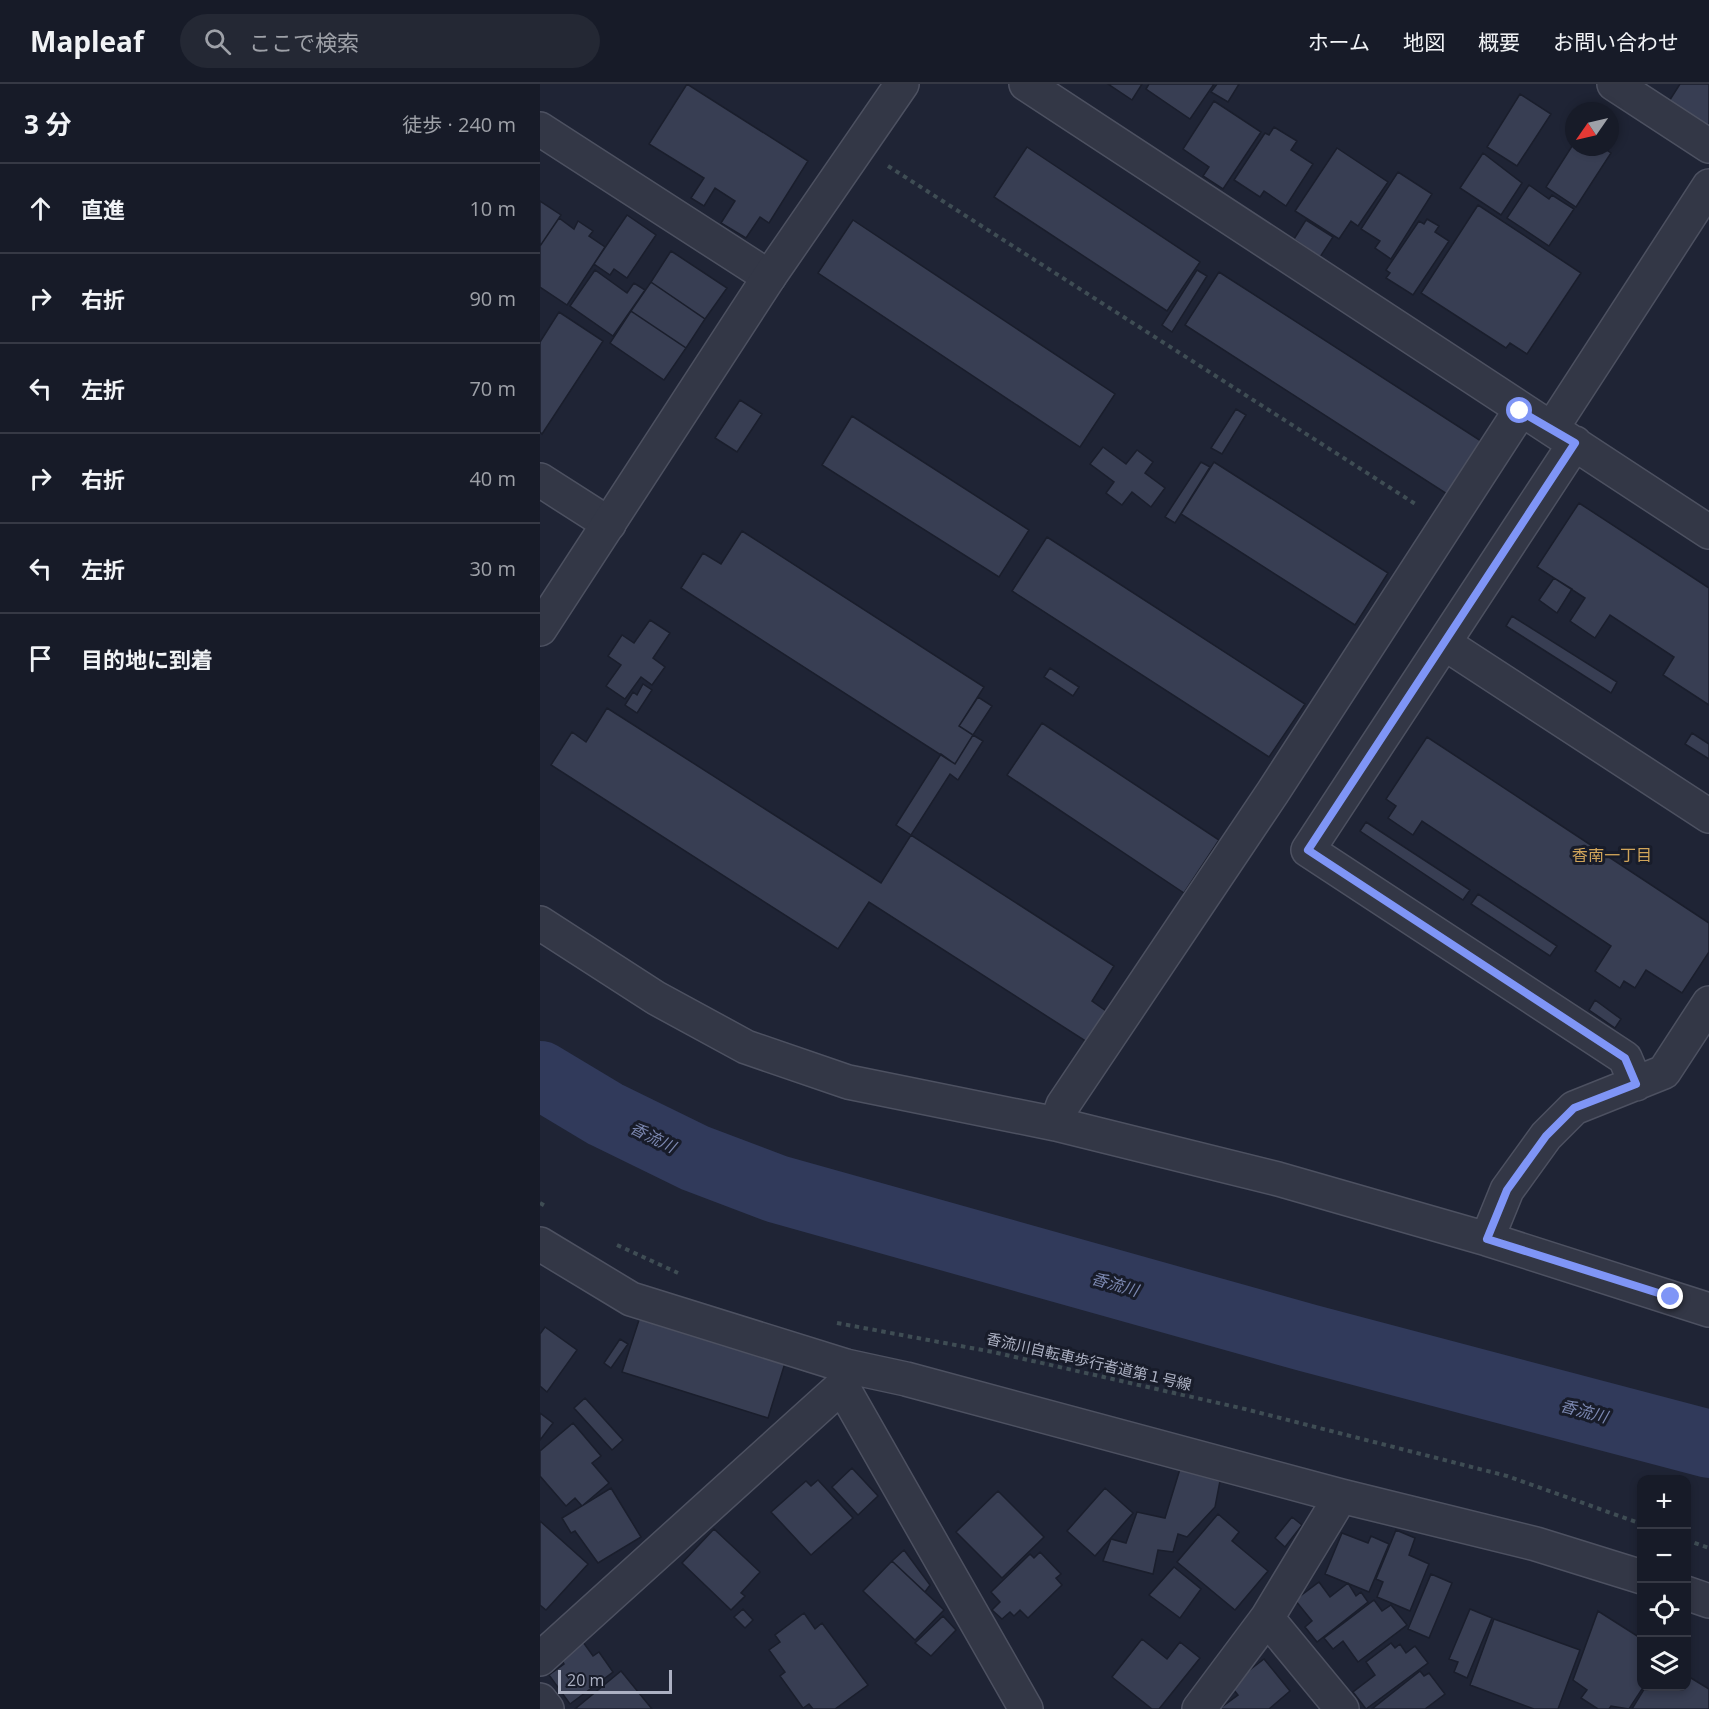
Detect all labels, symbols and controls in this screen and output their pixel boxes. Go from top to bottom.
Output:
search box [180,14,600,68]
text: Mapleaf [30,22,144,60]
icon: search [201,25,234,58]
text: ここで検索 [249,27,359,57]
text: ホーム [1308,28,1370,56]
text: 地図 [1403,28,1445,56]
text: 概要 [1478,28,1520,56]
text: お問い合わせ [1553,28,1679,56]
north arrow [1565,102,1619,156]
text: 3 分 [24,106,72,142]
text: 徒歩 · 240 m [402,111,516,138]
icon: ahead [24,192,57,225]
text: 直進 [81,194,125,224]
text: 10 m [469,195,516,222]
icon: right [24,282,57,315]
text: 右折 [81,284,125,314]
text: 90 m [469,285,516,312]
icon: left [24,372,57,405]
text: 左折 [81,374,125,404]
text: 70 m [469,375,516,402]
route start [1506,397,1532,423]
icon: right [24,462,57,495]
text: 右折 [81,464,125,494]
text: 40 m [469,465,516,492]
icon: left [24,552,57,585]
text: 左折 [81,554,125,584]
text: 30 m [469,555,516,582]
icon: arrive [24,642,57,675]
text: 目的地に到着 [81,644,213,674]
district label: 香南一丁目 [1572,844,1652,866]
water label: 香流川 [627,1117,681,1158]
water label: 香流川 [1089,1267,1143,1302]
route end [1657,1283,1683,1309]
street label: 香流川自転車歩行者道第１号線 [985,1328,1194,1394]
water label: 香流川 [1558,1394,1612,1428]
map controls [1637,1475,1691,1691]
button: + [1637,1475,1691,1529]
button: − [1637,1529,1691,1583]
button: locate [1637,1583,1691,1637]
button: layers [1637,1637,1691,1691]
scale bar [558,1667,672,1694]
text: 20 m [567,1669,604,1691]

